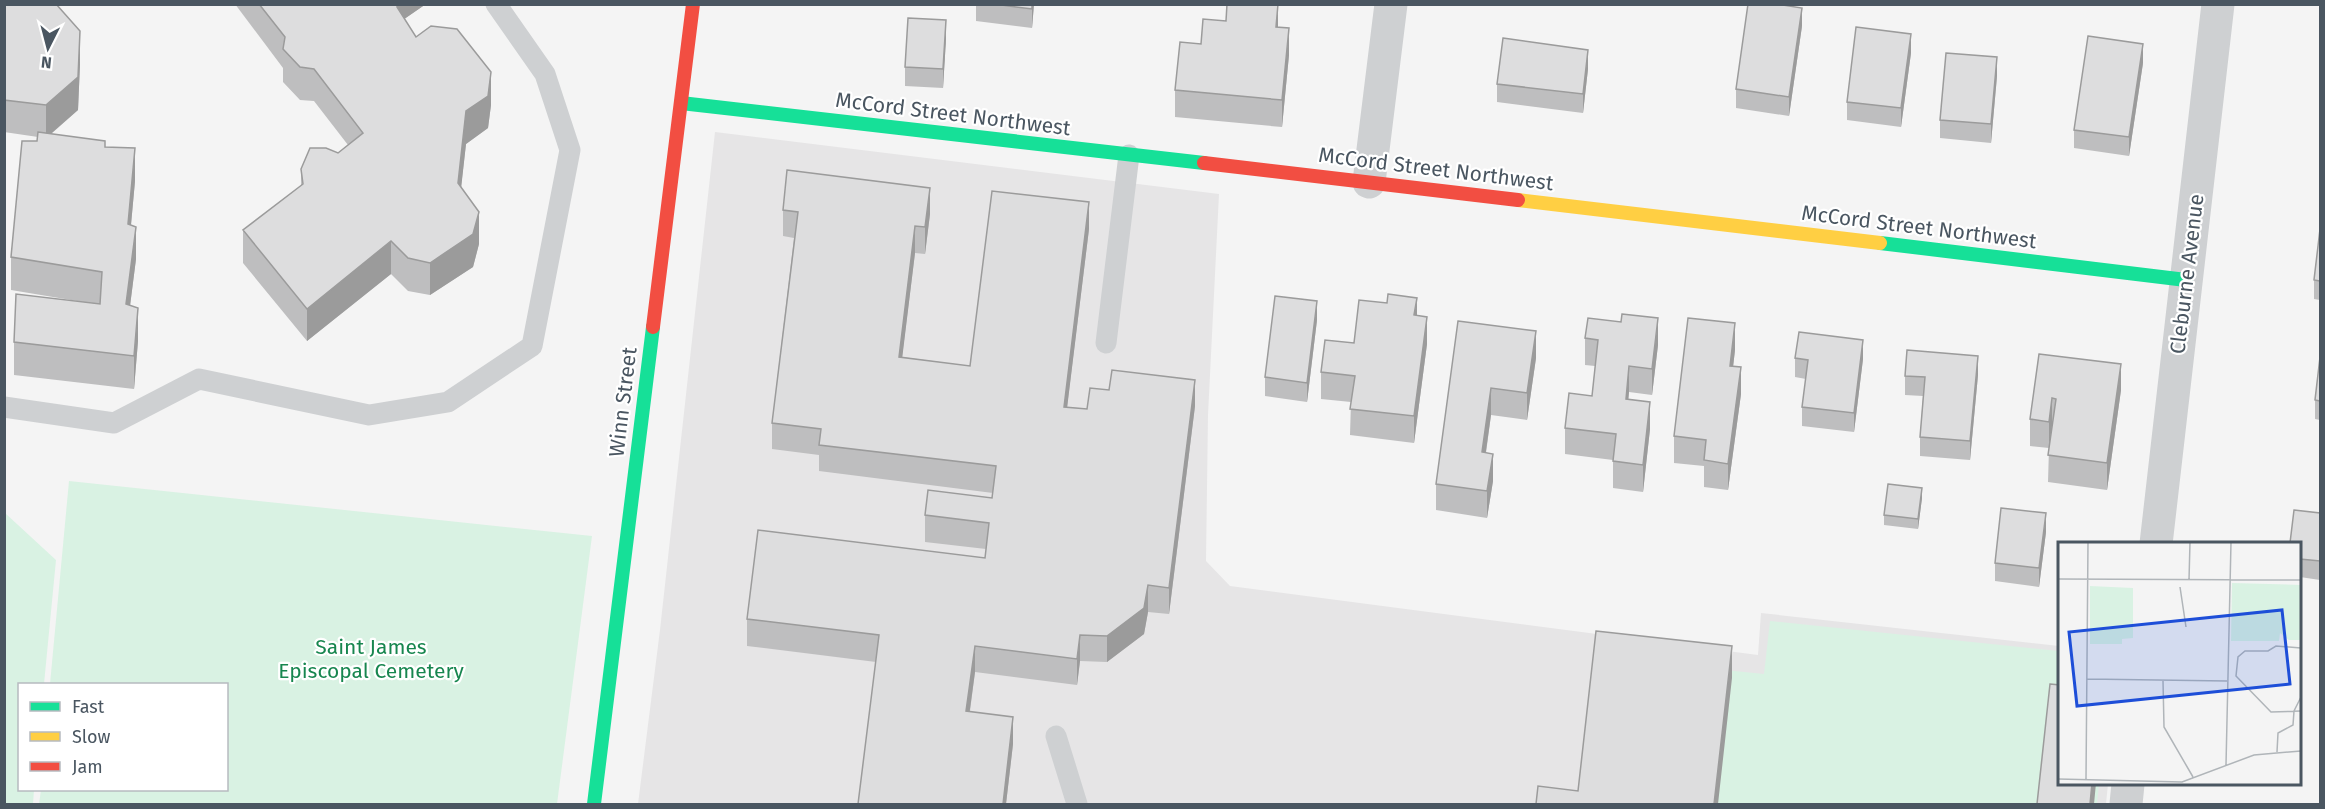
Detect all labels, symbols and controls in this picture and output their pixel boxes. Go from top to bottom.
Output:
north arrow [18,18,78,78]
text: N [40,52,53,72]
street label: McCord Street Northwest [834,87,1072,141]
street label: McCord Street Northwest [1317,142,1555,196]
street label: Cleburne Avenue [2164,193,2210,355]
street label: McCord Street Northwest [1800,200,2038,254]
street label: Winn Street [603,345,643,458]
inset map [2058,542,2301,785]
park label: Saint James Episcopal Cemetery [278,634,465,684]
legend [18,683,228,791]
text: Fast [72,696,105,718]
text: Slow [72,726,111,748]
text: Jam [72,756,103,778]

